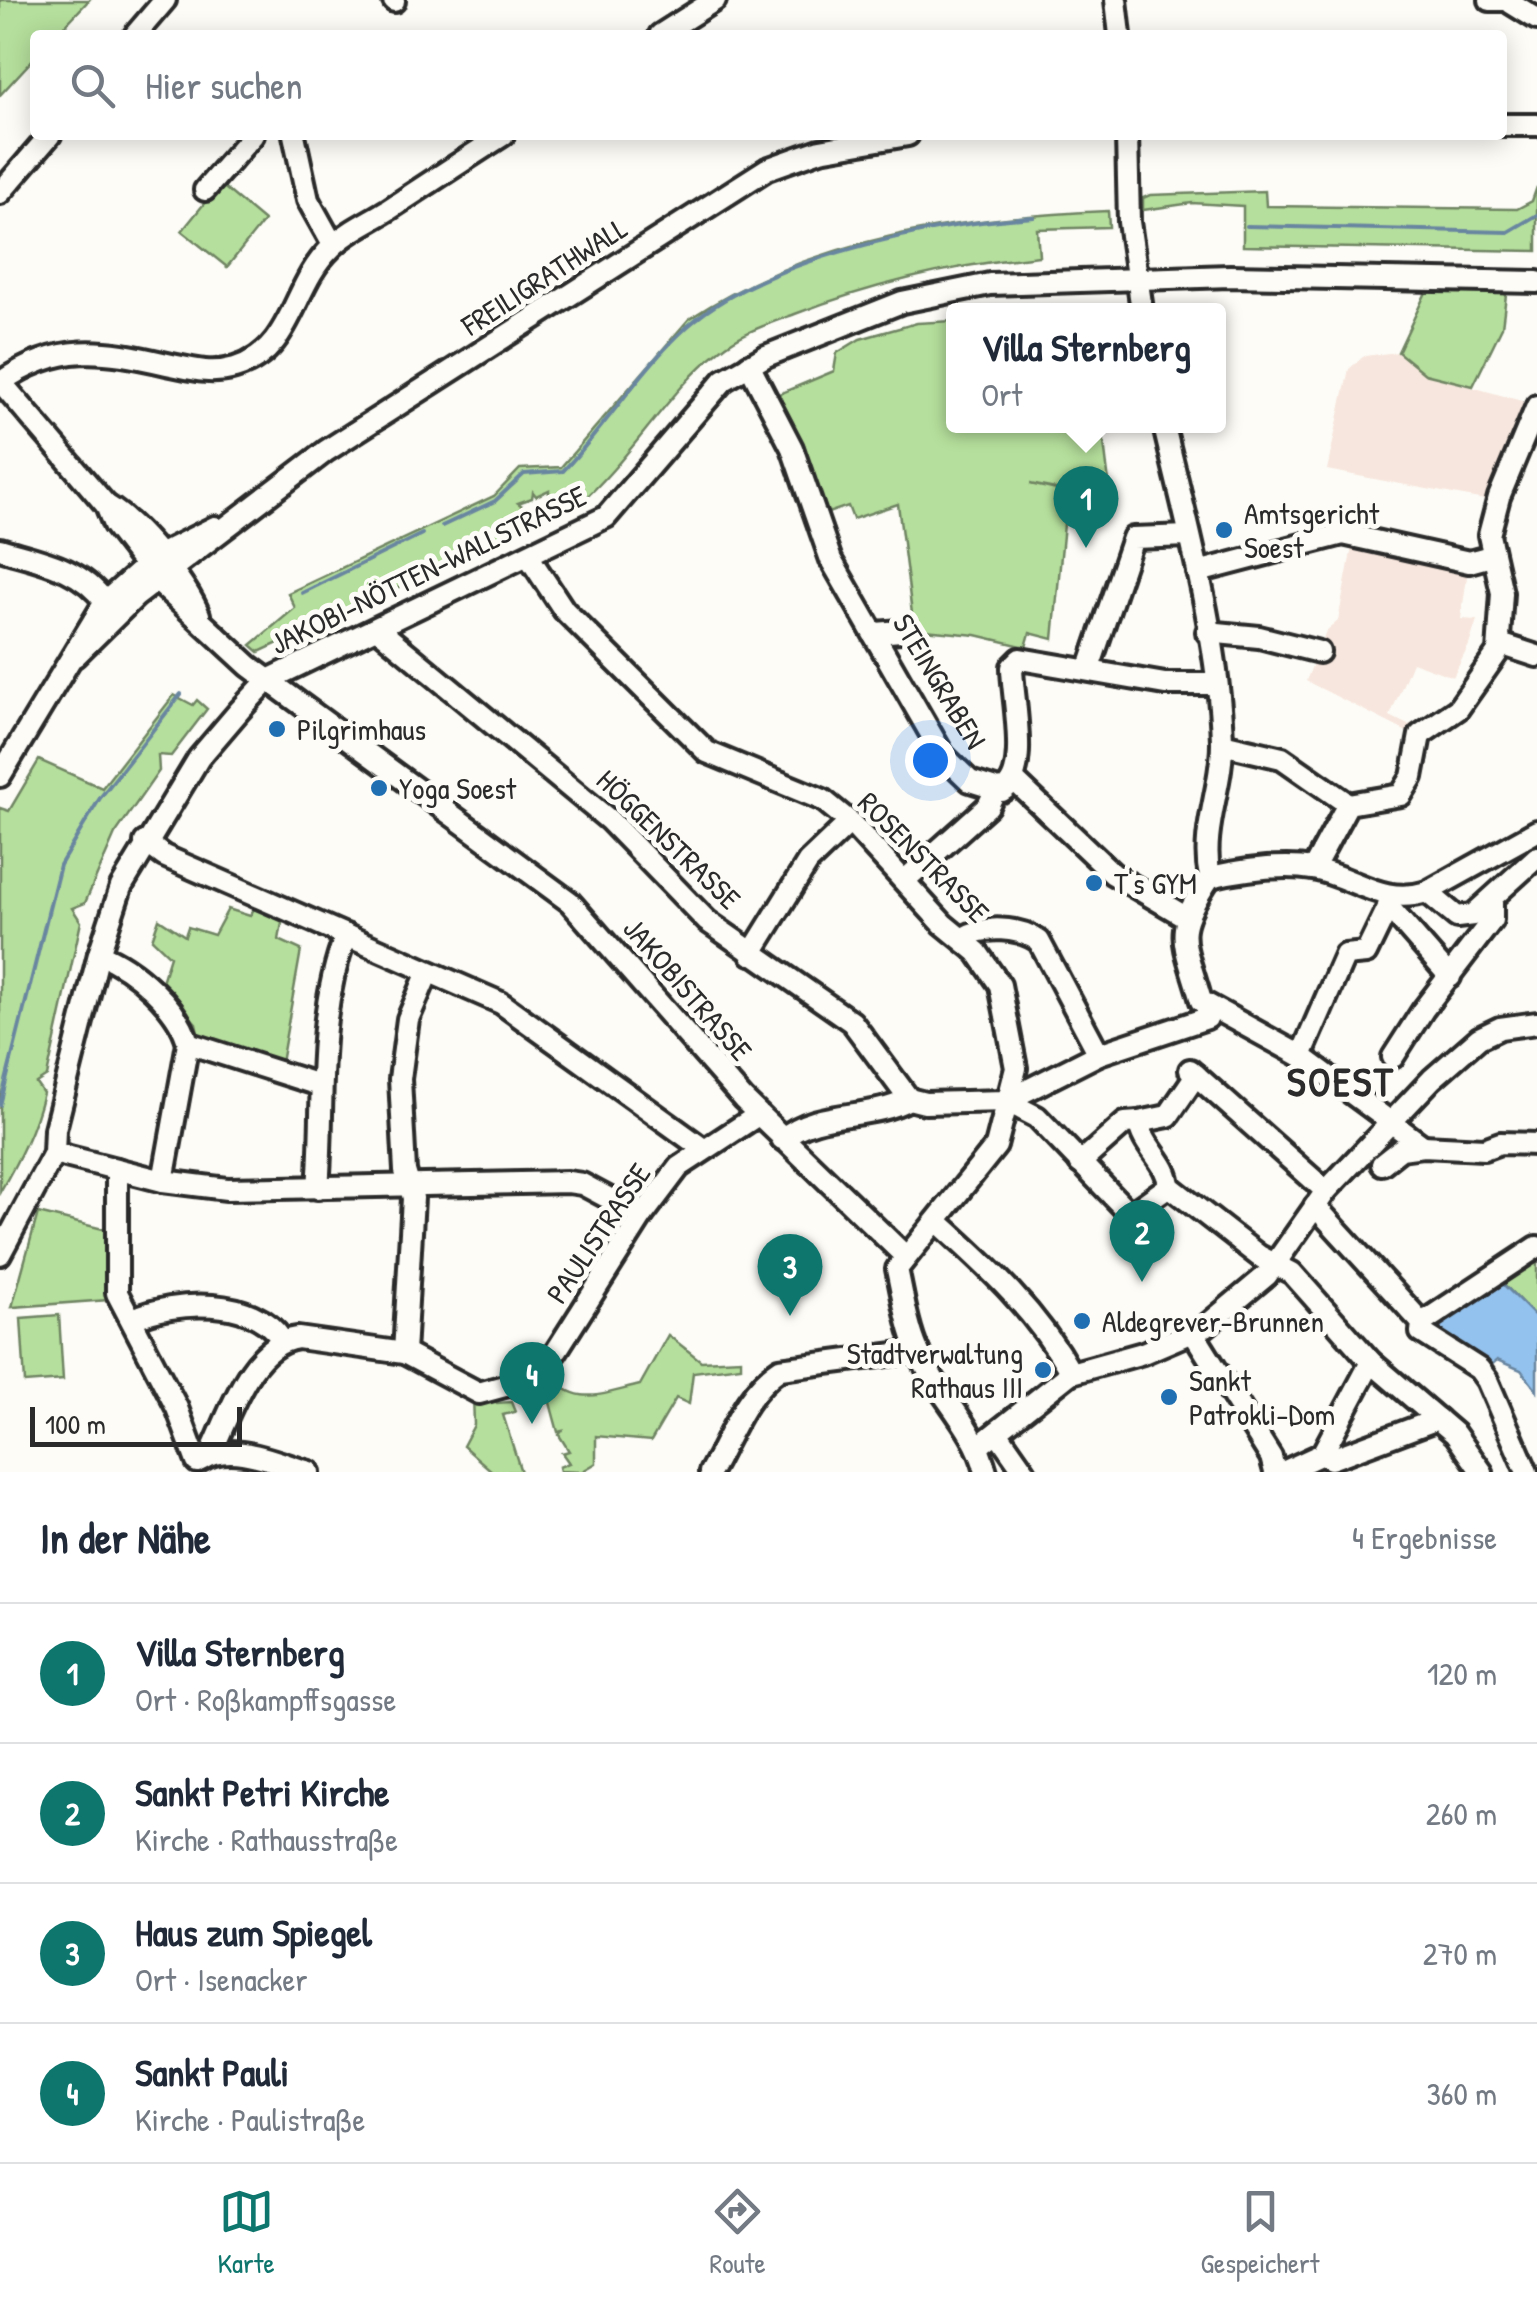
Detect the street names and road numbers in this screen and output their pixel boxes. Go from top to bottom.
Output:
street label: FREILIGRATHWALL [453,208,634,345]
street label: JAKOBI-NÖTTEN-WALLSTRASSE [263,475,593,663]
street label: STEINGRABEN [884,606,996,756]
street label: HÖGGENSTRASSE [588,760,750,918]
street label: ROSENSTRASSE [850,783,998,931]
street label: JAKOBISTRASSE [615,909,761,1069]
street label: PAULISTRASSE [537,1155,659,1311]

